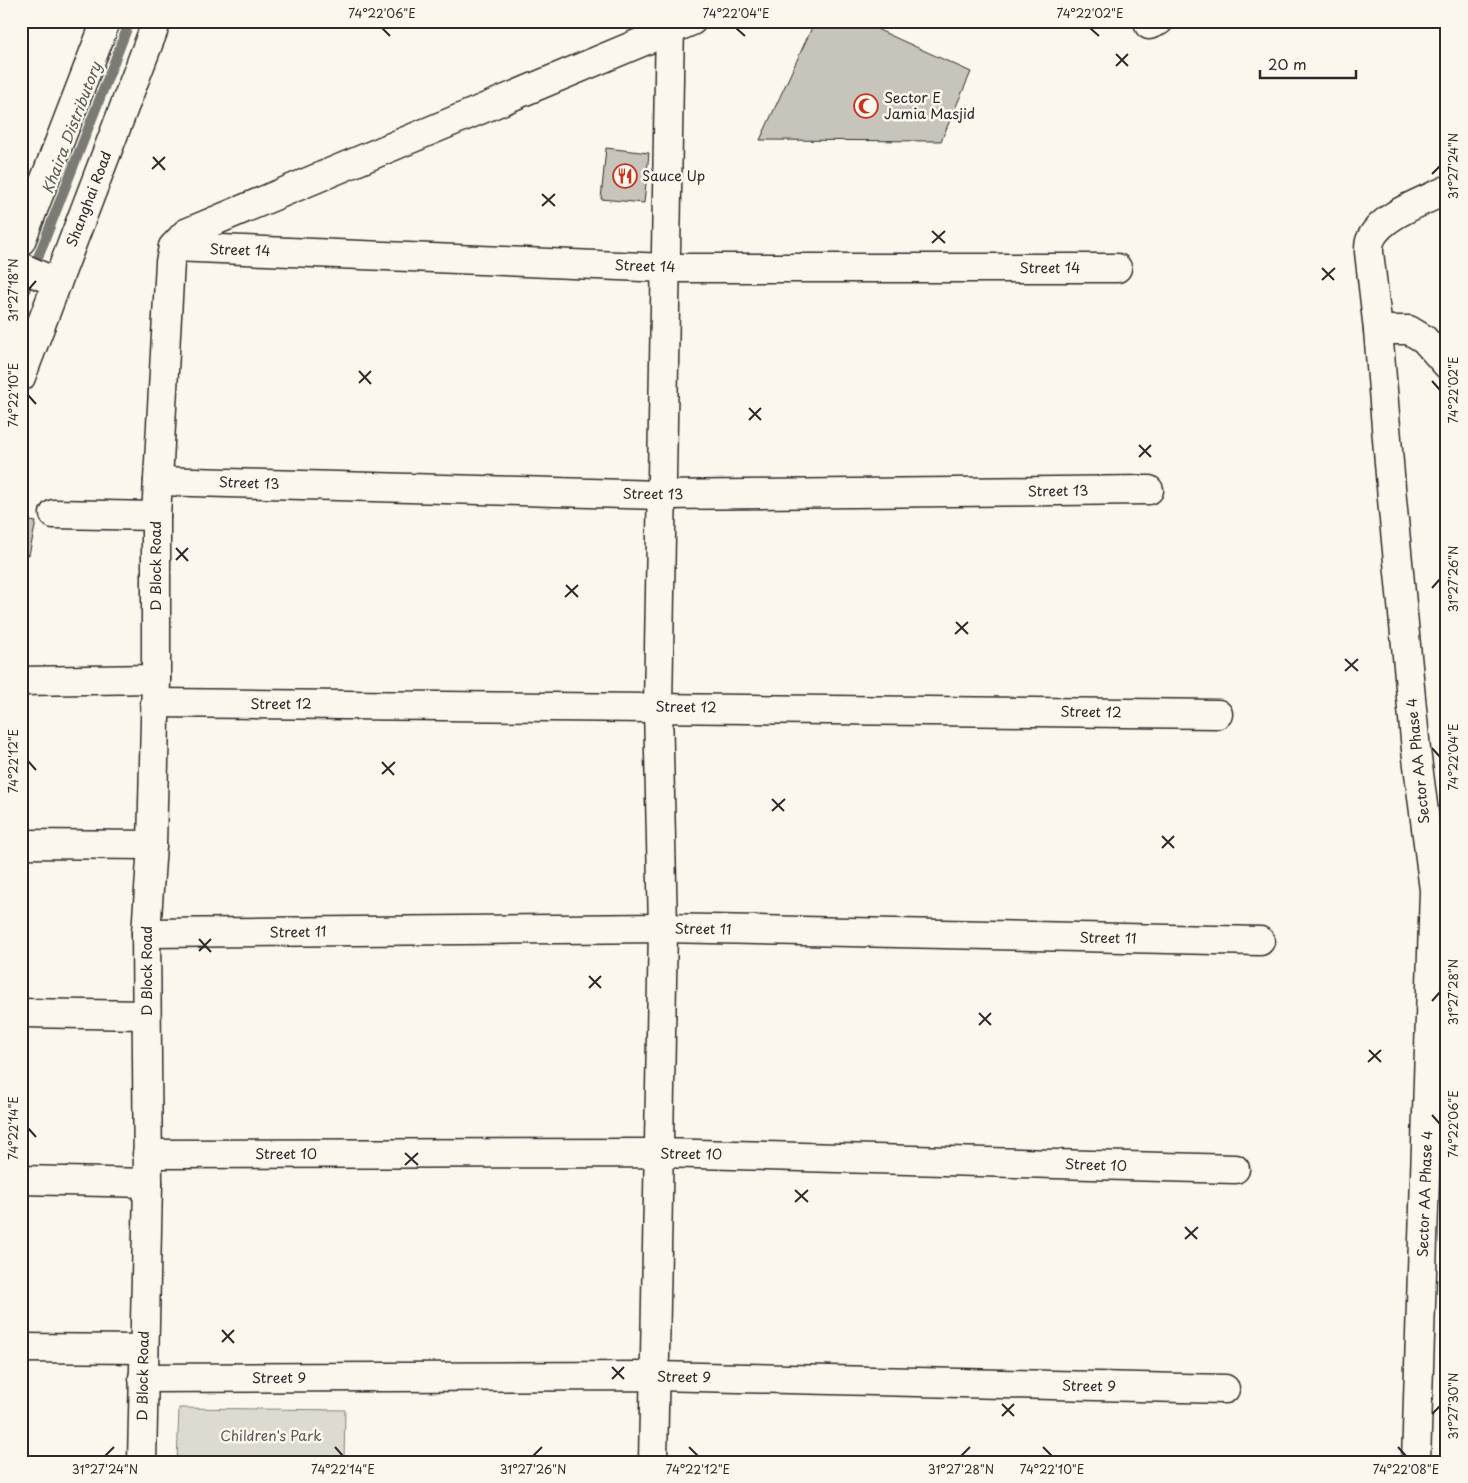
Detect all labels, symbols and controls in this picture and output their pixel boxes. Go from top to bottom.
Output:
text: 74°22'06"E [348,4,416,22]
text: 74°22'04"E [703,4,769,22]
text: 74°22'02"E [1056,4,1124,22]
scale bar [1260,48,1357,80]
text: 20 m [1268,52,1307,75]
water label: Khaira Distributory [35,57,107,197]
place label: Sector E Jamia Masjid [884,87,975,124]
mosque icon: Sector E Jamia Masjid [853,93,879,119]
text: 31°27'24"N [1444,133,1462,199]
street label: Shanghai Road [61,148,116,250]
restaurant icon: Sauce Up [612,163,638,189]
place label: Sauce Up [642,165,705,186]
street label: Street 14 [209,238,271,261]
street label: Street 14 [614,254,676,277]
street label: Street 14 [1020,257,1080,278]
text: 31°27'18"N [4,258,22,322]
text: 74°22'02"E [1444,356,1462,424]
text: 74°22'10"E [4,363,22,427]
street label: Street 13 [218,471,280,494]
street label: Street 13 [1027,479,1089,502]
street label: Street 13 [622,482,684,505]
street label: D Block Road [145,521,166,611]
text: 31°27'26"N [1444,546,1462,612]
street label: Street 12 [250,693,312,714]
street label: Street 12 [655,695,717,718]
street label: Sector AA Phase 4 [1400,697,1435,825]
street label: Street 12 [1060,700,1122,723]
text: 74°22'04"E [1444,724,1462,790]
text: 74°22'12"E [4,729,22,793]
street label: Street 11 [674,918,732,939]
street label: Street 11 [269,921,327,942]
street label: D Block Road [136,926,157,1016]
street label: Street 11 [1079,927,1137,948]
text: 31°27'28"N [1444,959,1462,1025]
text: 74°22'06"E [1444,1090,1462,1158]
text: 74°22'14"E [4,1096,22,1160]
street label: Sector AA Phase 4 [1412,1130,1437,1258]
street label: Street 10 [660,1142,722,1165]
street label: Street 10 [255,1143,317,1164]
street label: Street 10 [1065,1153,1127,1176]
street label: D Block Road [131,1331,154,1421]
street label: Street 9 [657,1366,712,1387]
street label: Street 9 [252,1367,306,1388]
text: 31°27'30"N [1444,1373,1462,1439]
street label: Street 9 [1062,1375,1117,1396]
park label: Children's Park [220,1425,322,1446]
text: 31°27'24"N [72,1460,138,1478]
text: 74°22'14"E [311,1460,375,1478]
text: 31°27'26"N [500,1460,566,1478]
text: 74°22'12"E [666,1460,730,1478]
text: 31°27'28"N [928,1460,994,1478]
text: 74°22'10"E [1020,1460,1084,1478]
text: 74°22'08"E [1373,1460,1439,1478]

